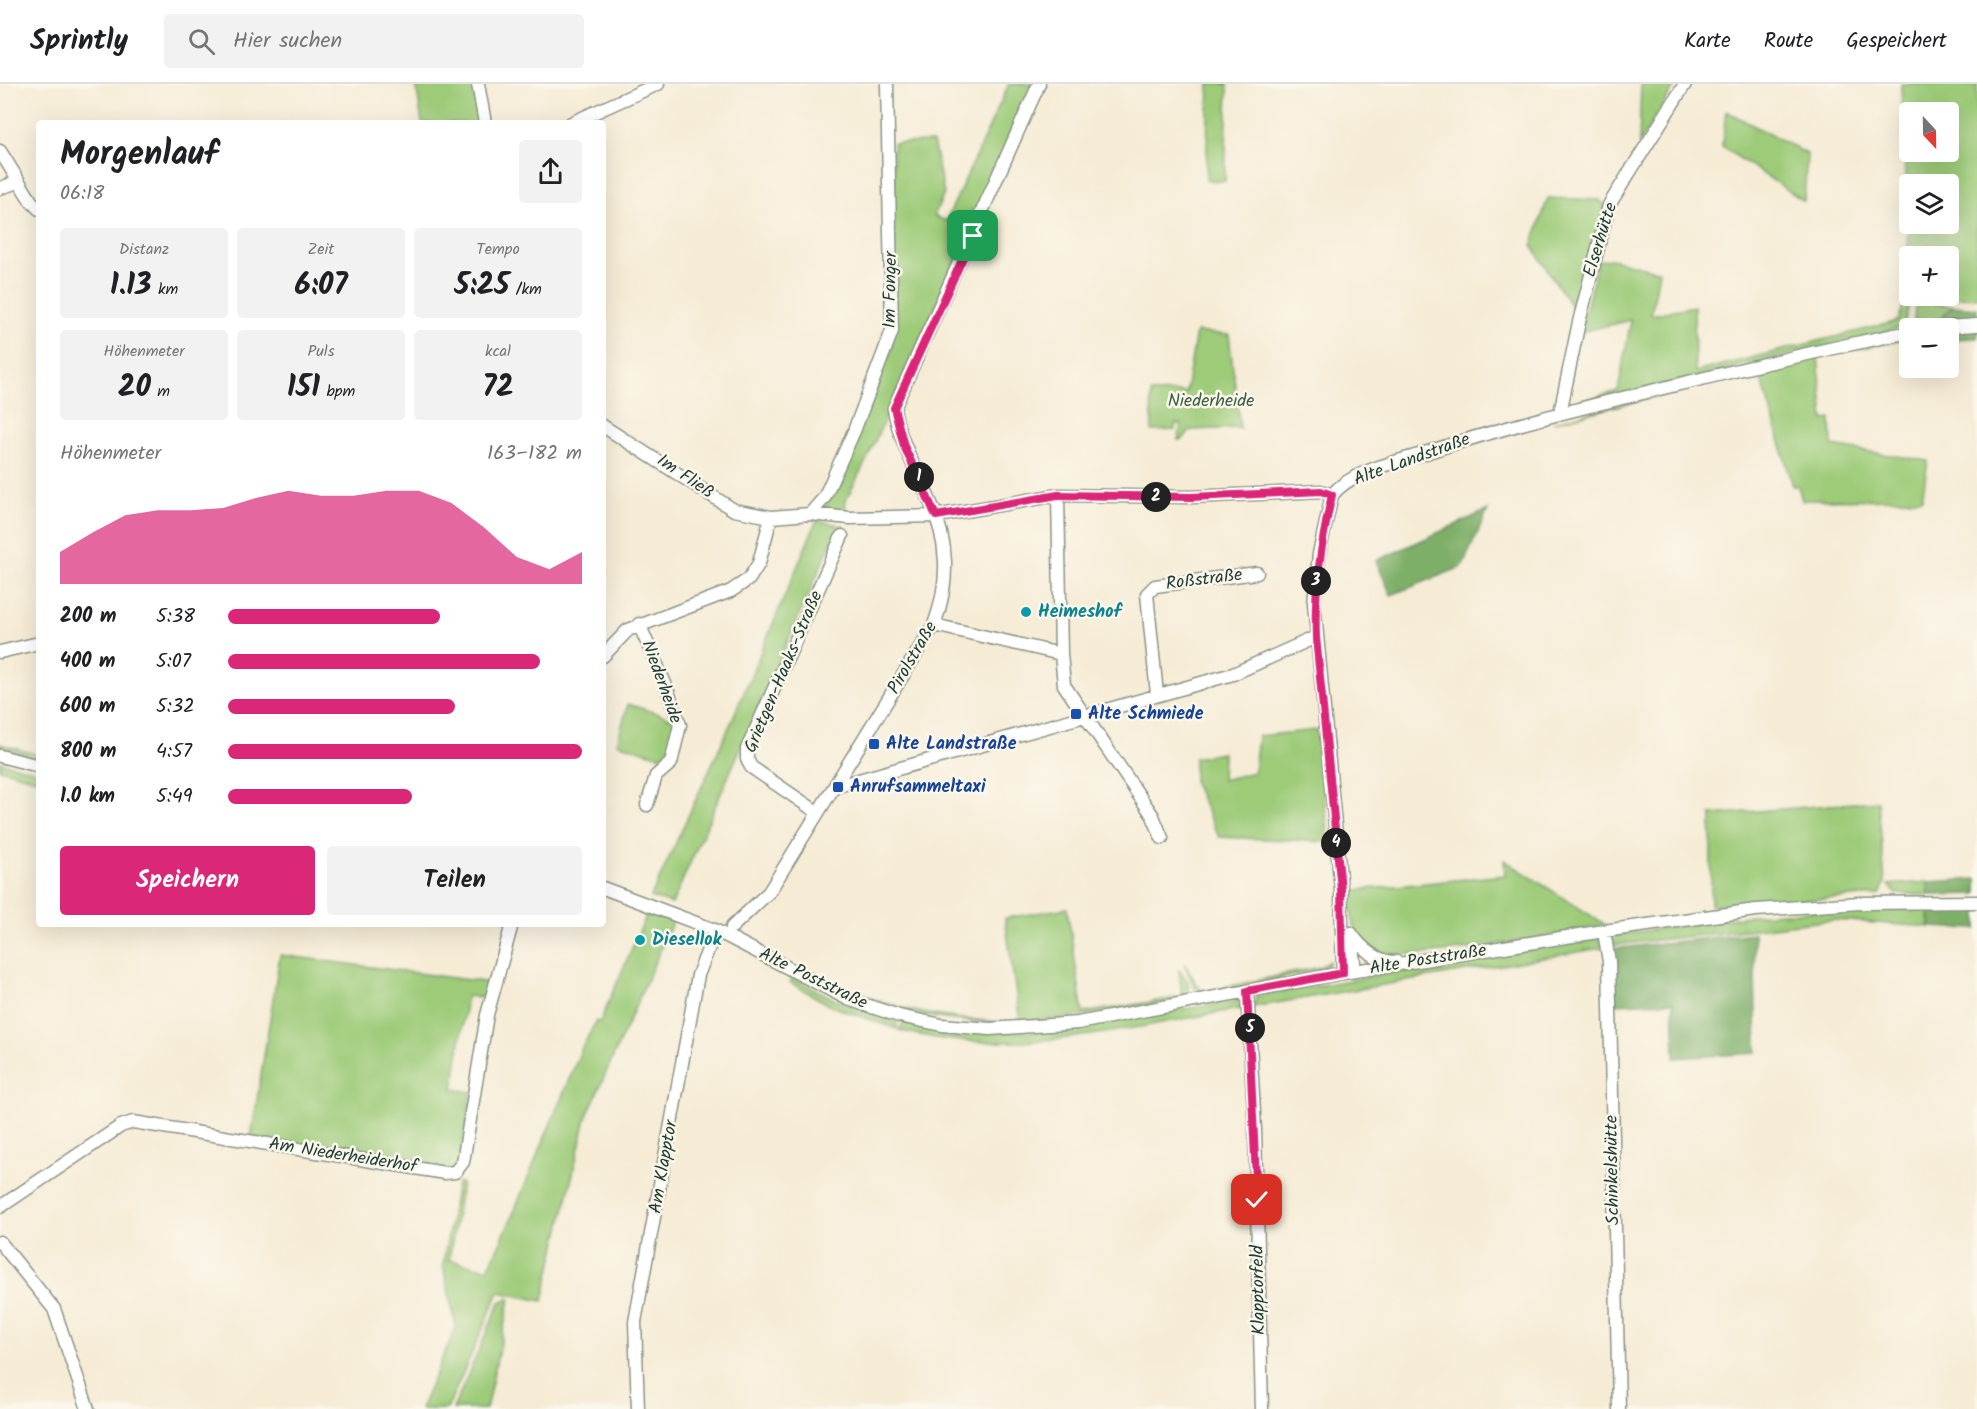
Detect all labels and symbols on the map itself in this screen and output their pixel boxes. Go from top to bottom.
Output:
north arrow [1899,102,1959,162]
street label: Elserhütte [1576,199,1626,281]
pin [947,210,998,261]
street label: Im Fonger [876,250,906,329]
park label: Niederheide [1168,387,1254,416]
street label: Alte Landstraße [1350,425,1474,495]
street label: Im Fließ [650,447,720,507]
pin: 1 [904,462,934,492]
pin: 2 [1141,482,1171,512]
street label: Roßstraße [1164,561,1244,599]
pin: 3 [1301,566,1331,596]
street label: Grietgen-Haaks-Straße [737,586,831,758]
place label: Heimeshof [1038,598,1123,627]
marker: Heimeshof [1019,605,1033,619]
street label: Pirolstraße [880,616,946,700]
street label: Niederheide [633,636,689,728]
place label: Alte Schmiede [1088,700,1204,729]
marker: Alte Schmiede [1069,707,1083,721]
place label: Alte Landstraße [886,730,1017,759]
marker: Alte Landstraße [867,737,881,751]
place label: Anrufsammeltaxi [850,773,986,802]
marker: Anrufsammeltaxi [831,780,845,794]
pin: 4 [1321,828,1351,858]
place label: Diesellok [652,926,722,955]
marker: Diesellok [633,933,647,947]
street label: Alte Poststraße [1368,936,1488,984]
street label: Alte Poststraße [754,940,872,1018]
pin: 5 [1235,1013,1265,1043]
street label: Schinkelshütte [1598,1115,1628,1225]
street label: Am Klapptor [642,1117,687,1216]
street label: Am Niederheiderhof [267,1130,421,1182]
pin [1231,1174,1282,1225]
street label: Klapptorfeld [1244,1244,1274,1335]

